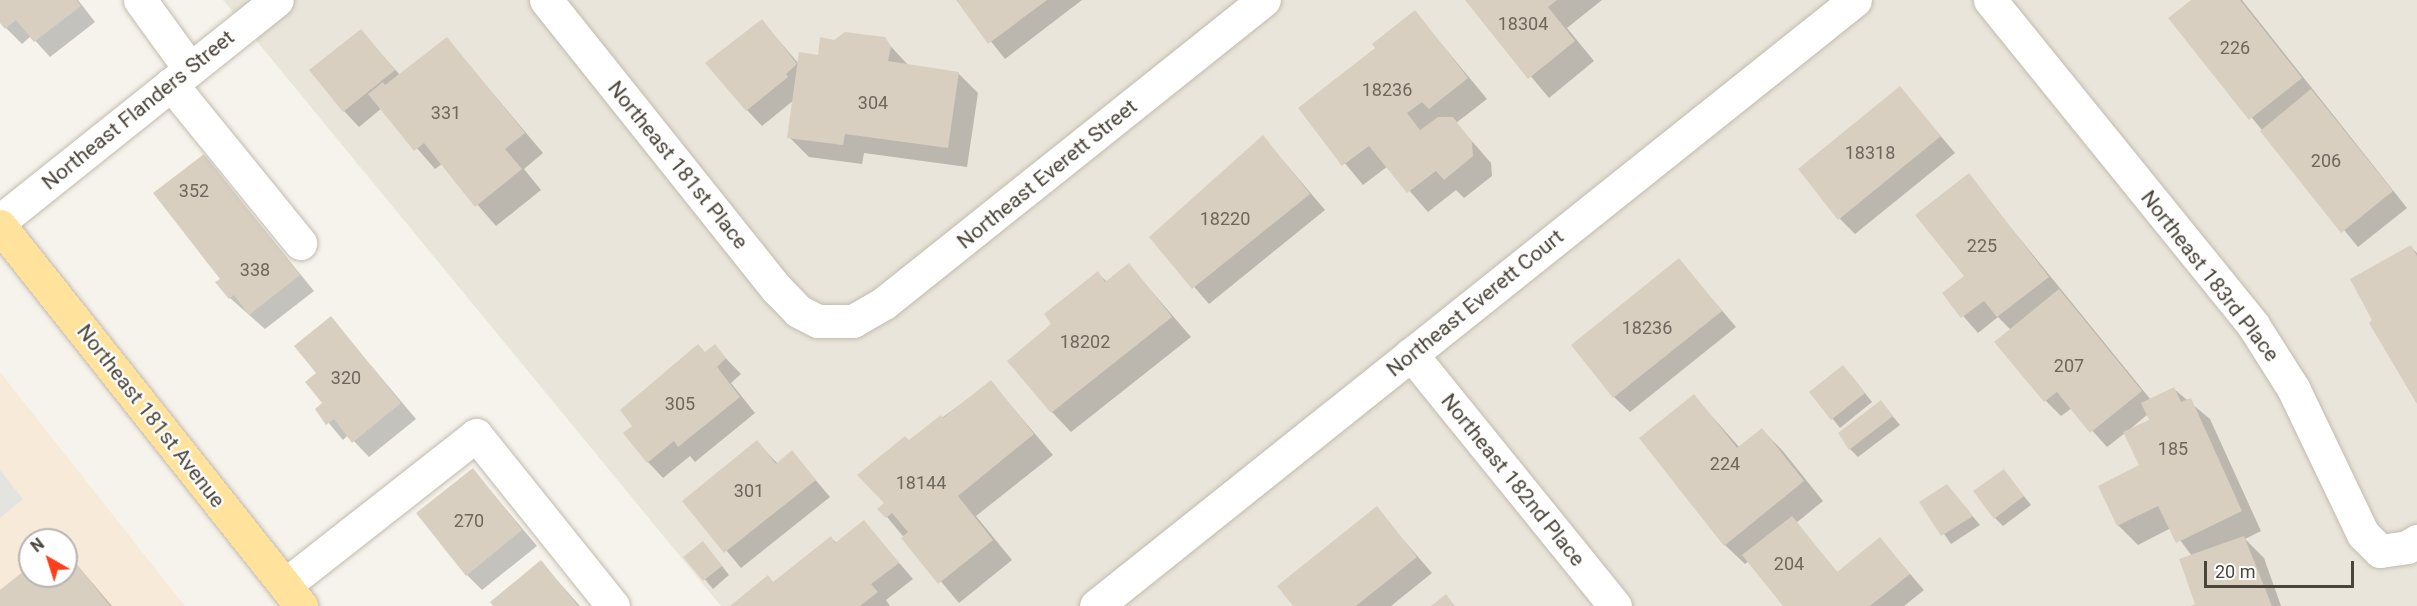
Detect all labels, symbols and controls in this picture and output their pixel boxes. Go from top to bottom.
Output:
house number: 18304 [1498,13,1548,35]
street label: Northeast Flanders Street [37,25,239,195]
house number: 226 [2220,37,2250,59]
street label: Northeast 181st Place [603,76,753,254]
house number: 18236 [1362,79,1412,101]
house number: 304 [858,92,888,114]
street label: Northeast Everett Street [952,94,1142,254]
house number: 331 [431,102,461,124]
house number: 18318 [1845,142,1895,164]
house number: 206 [2311,150,2341,172]
house number: 352 [179,180,209,202]
street label: Northeast 183rd Place [2135,186,2285,366]
house number: 18220 [1200,208,1250,230]
street label: Northeast Everett Court [1382,224,1568,382]
house number: 225 [1967,235,1997,257]
house number: 338 [240,259,270,281]
house number: 18236 [1622,317,1672,339]
street label: Northeast 181st Avenue [72,319,230,513]
house number: 18202 [1060,331,1110,353]
house number: 207 [2054,355,2084,377]
house number: 320 [331,367,361,389]
street label: Northeast 182nd Place [1436,389,1590,571]
house number: 305 [665,393,695,415]
house number: 185 [2158,438,2188,460]
house number: 224 [1710,453,1740,475]
house number: 18144 [896,472,946,494]
house number: 301 [734,480,764,502]
house number: 270 [454,510,484,532]
north arrow [18,528,78,588]
text: N [27,534,48,556]
scale bar [2207,549,2357,587]
house number: 204 [1774,553,1804,575]
text: 20 m [2215,561,2255,582]

